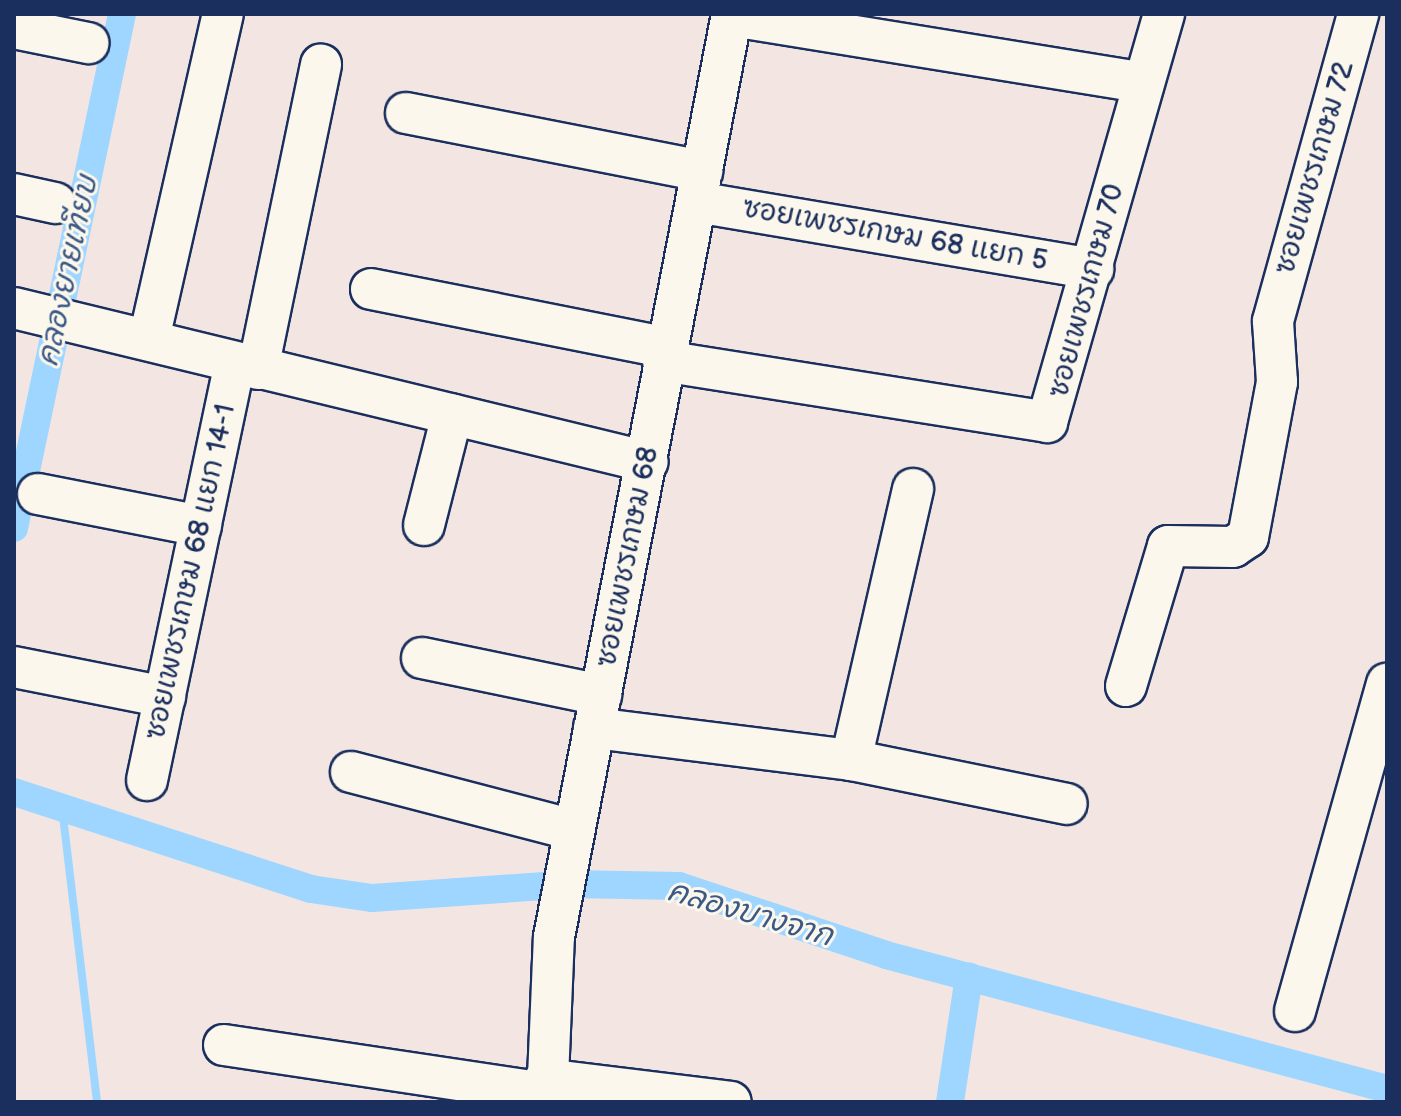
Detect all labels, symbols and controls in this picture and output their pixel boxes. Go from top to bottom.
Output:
street label: ซอยเพชรเกษม 72 [1268,57,1362,279]
water label: คลองยายเทียบ [30,173,106,369]
street label: ซอยเพชรเกษม 70 [1042,180,1132,402]
street label: ซอยเพชรเกษม 68 แยก 5 [740,192,1050,278]
street label: ซอยเพชรเกษม 68 แยก 14-1 [139,401,243,743]
street label: ซอยเพชรเกษม 68 [590,444,666,670]
water label: คลองบางจาก [663,873,837,955]

